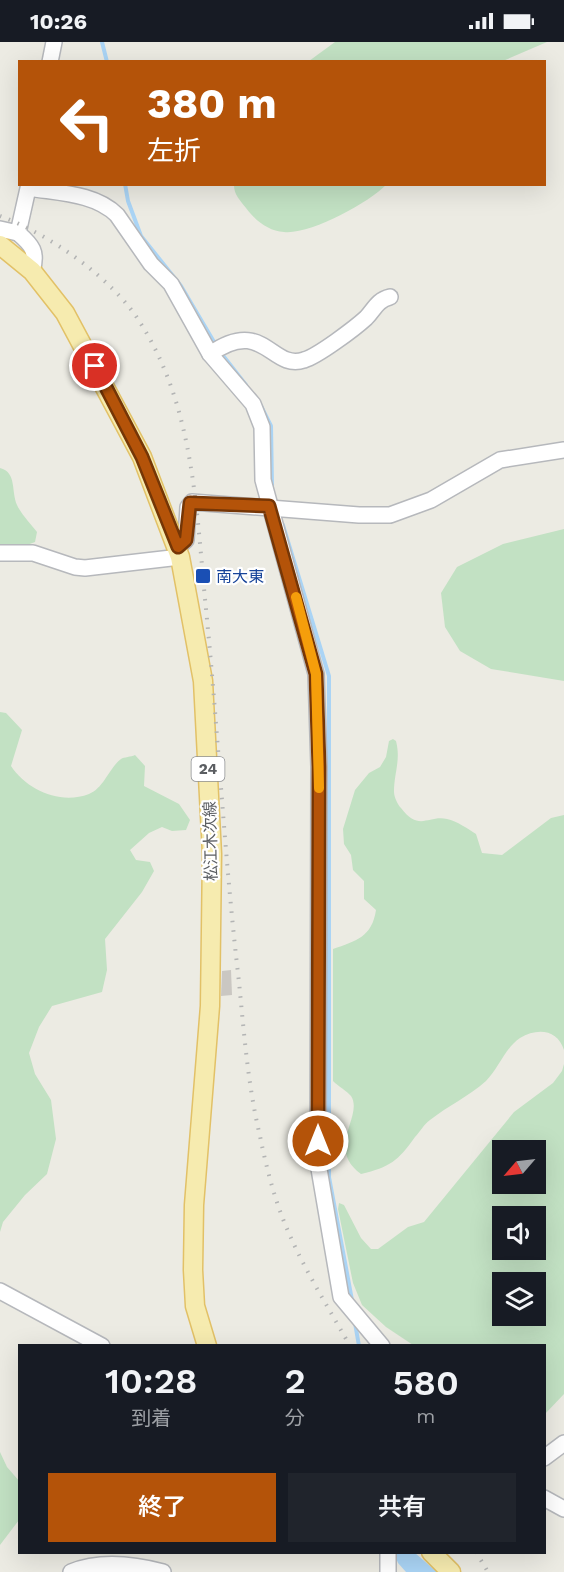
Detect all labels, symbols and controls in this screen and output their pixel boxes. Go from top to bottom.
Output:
text: 10:26 [30,9,87,34]
text: 380 m [147,79,277,128]
icon: left [48,84,126,162]
text: 左折 [147,135,201,167]
pin [69,340,120,391]
icon: arrive [78,349,111,382]
marker: 南大東 [194,567,212,585]
place label: 南大東 [216,567,264,586]
road number: 24 [192,757,224,781]
street label: 松江木次線 [200,801,221,881]
position arrow [286,1109,350,1173]
north arrow [492,1140,546,1194]
map controls [492,1140,546,1326]
button: sound [492,1206,546,1260]
button: layers [492,1272,546,1326]
text: 10:28 [105,1360,197,1402]
text: 2 [284,1360,306,1402]
text: 580 [393,1362,459,1404]
text: m [416,1404,435,1428]
text: 到着 [131,1406,171,1430]
text: 分 [285,1406,305,1430]
button: 終了 [48,1473,276,1542]
button: 共有 [288,1473,516,1542]

